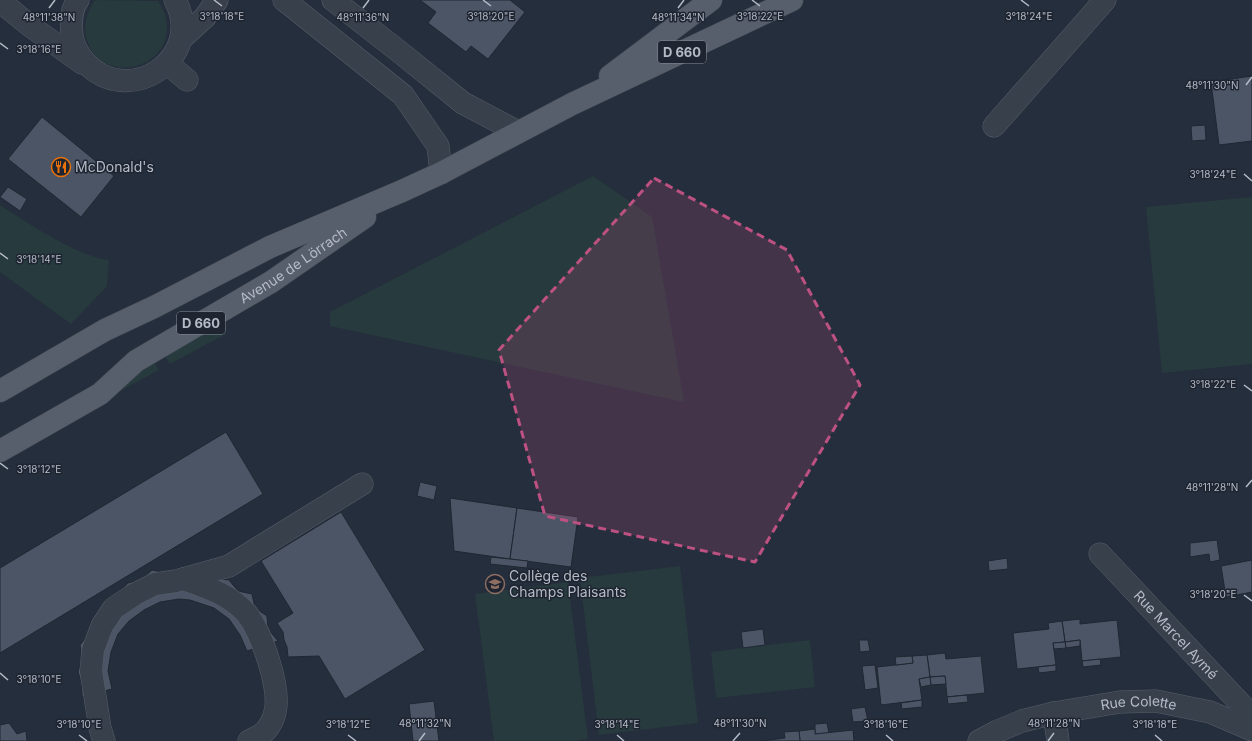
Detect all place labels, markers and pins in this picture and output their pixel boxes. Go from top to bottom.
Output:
restaurant icon: McDonald's [50,156,72,178]
place label: McDonald's [75,158,154,175]
place label: Collège des Champs Plaisants [509,567,626,600]
school or university icon: Collège des Champs Plaisants [484,573,506,595]

